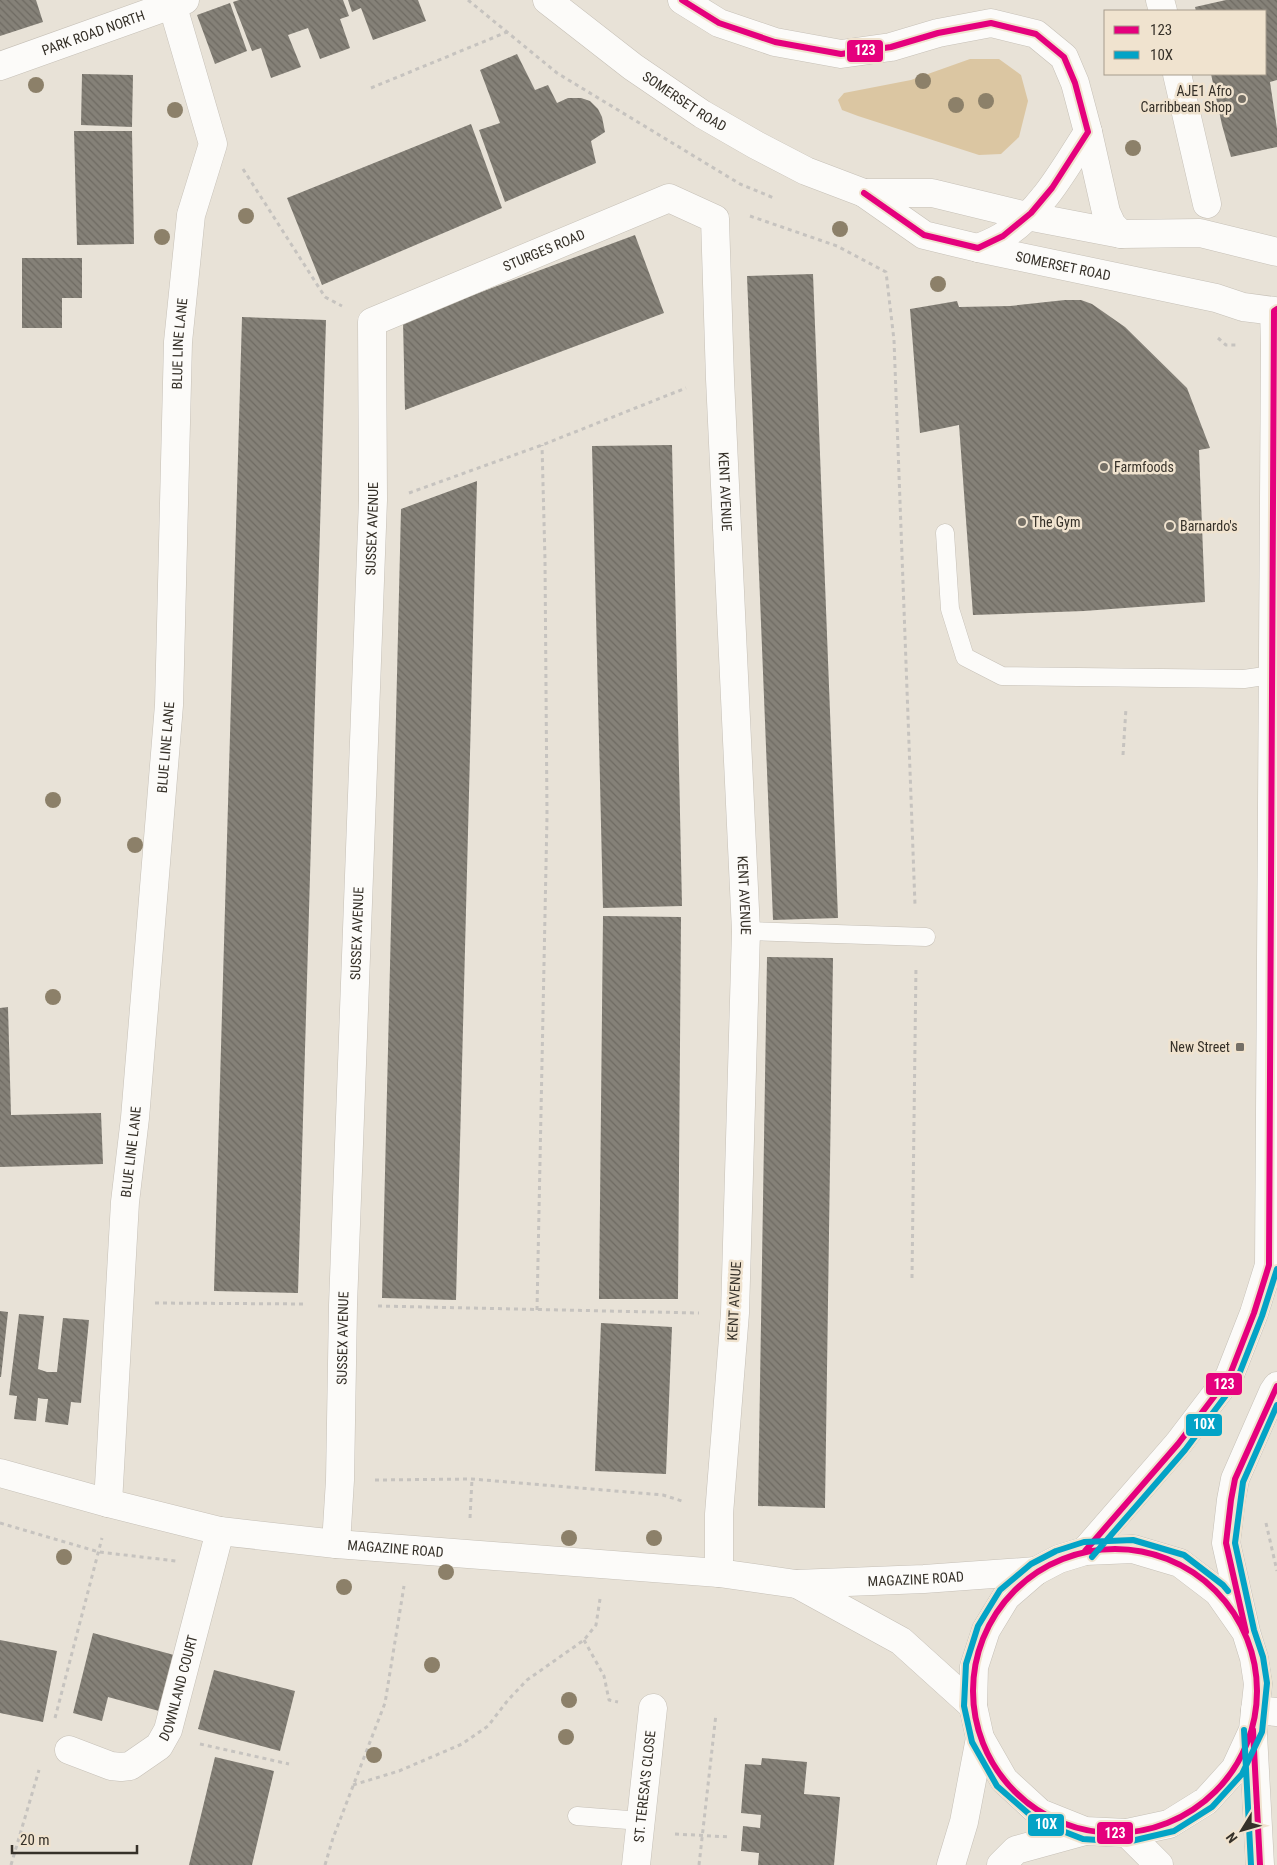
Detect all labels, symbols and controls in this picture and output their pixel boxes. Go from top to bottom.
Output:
street label: PARK ROAD NORTH [40,7,147,58]
legend [1104,10,1267,75]
text: 123 [1150,21,1172,39]
line badge: 123 [846,39,884,63]
text: 123 [854,42,876,58]
text: 10X [1150,46,1173,64]
street label: SOMERSET ROAD [640,68,729,134]
place label: AJE1 Afro Carribbean Shop [1141,83,1232,115]
marker: AJE1 Afro Carribbean Shop [1236,93,1248,105]
street label: STURGES ROAD [500,226,587,274]
street label: SOMERSET ROAD [1014,248,1112,284]
street label: BLUE LINE LANE [169,297,190,390]
street label: KENT AVENUE [715,452,735,532]
place label: Farmfoods [1114,459,1174,475]
marker: Farmfoods [1098,461,1110,473]
street label: SUSSEX AVENUE [362,482,381,576]
place label: The Gym [1032,514,1080,530]
marker: The Gym [1016,516,1028,528]
place label: Barnardo's [1180,518,1238,534]
marker: Barnardo's [1164,520,1176,532]
street label: BLUE LINE LANE [154,701,177,794]
street label: KENT AVENUE [734,855,754,935]
street label: SUSSEX AVENUE [347,886,367,980]
place label: New Street [1170,1039,1230,1055]
marker: New Street [1234,1041,1246,1053]
street label: BLUE LINE LANE [118,1106,144,1198]
street label: KENT AVENUE [724,1261,744,1341]
street label: SUSSEX AVENUE [334,1291,352,1385]
line badge: 123 [1205,1372,1243,1396]
text: 123 [1213,1376,1235,1392]
line badge: 10X [1185,1413,1223,1437]
text: 10X [1193,1416,1215,1432]
street label: MAGAZINE ROAD [347,1537,444,1560]
street label: MAGAZINE ROAD [867,1568,965,1589]
street label: DOWNLAND COURT [156,1633,200,1744]
street label: ST. TERESA'S CLOSE [630,1730,659,1843]
north arrow [1217,1805,1267,1855]
line badge: 10X [1027,1813,1065,1837]
text: 10X [1035,1816,1057,1832]
line badge: 123 [1096,1821,1134,1845]
scale bar [12,1822,138,1854]
text: 123 [1104,1825,1126,1841]
text: N [1223,1830,1241,1846]
text: 20 m [20,1831,50,1849]

